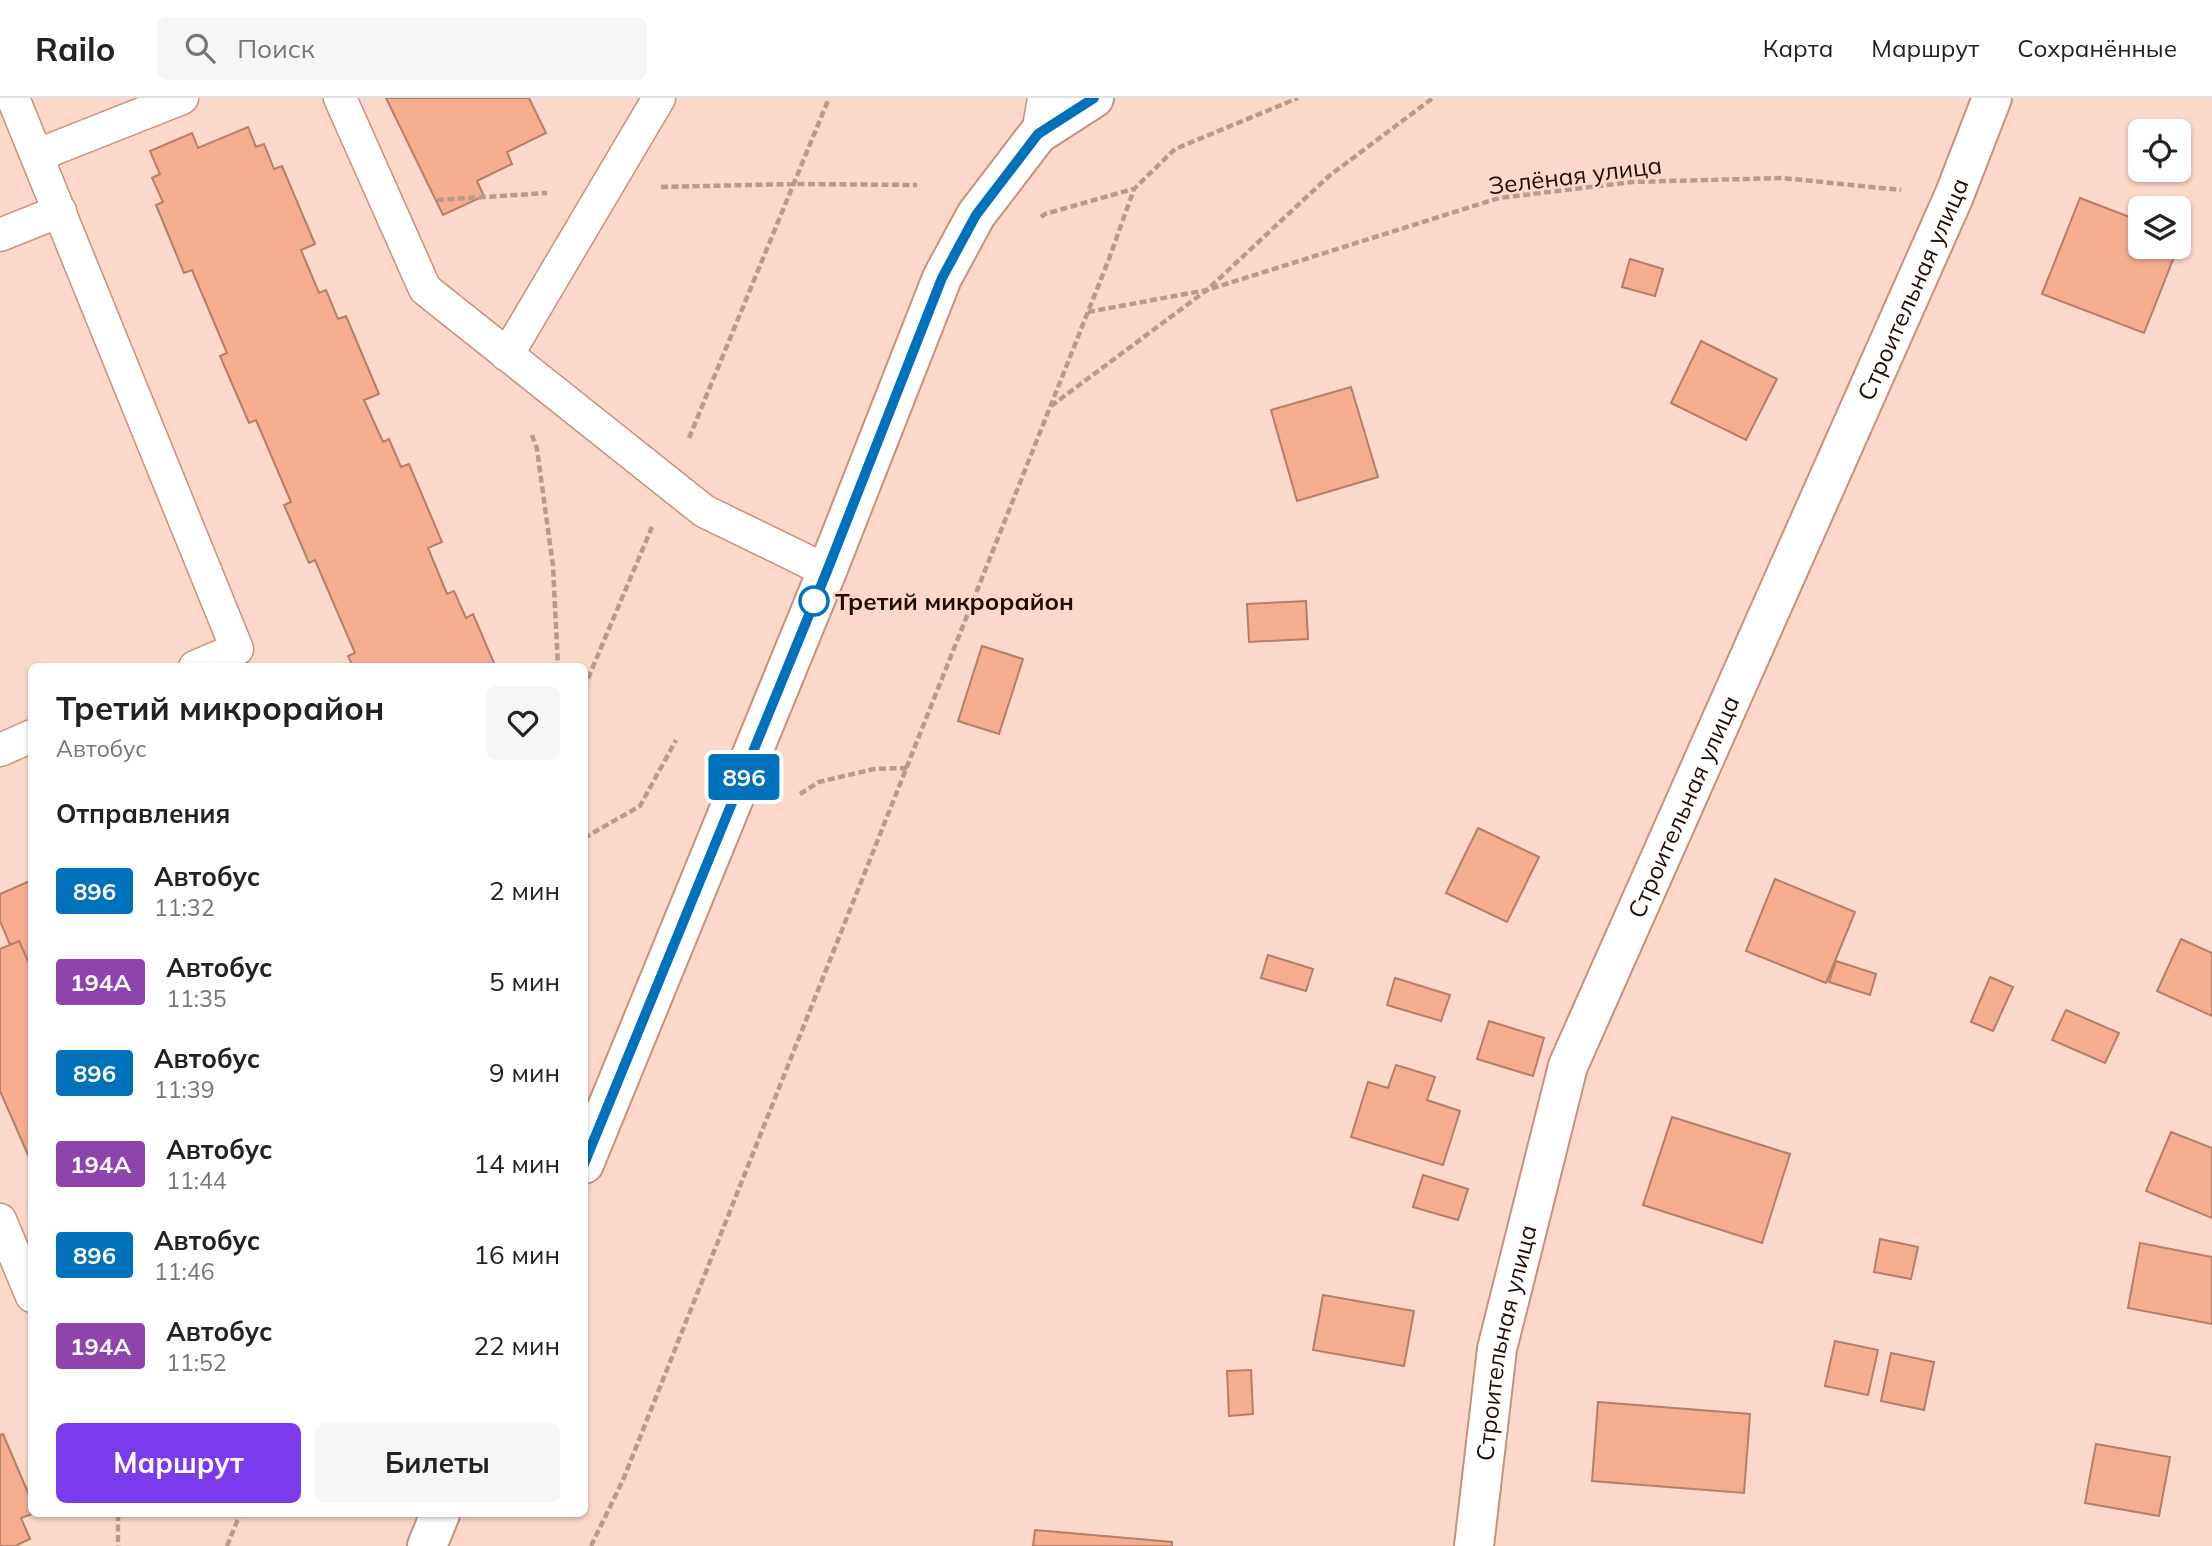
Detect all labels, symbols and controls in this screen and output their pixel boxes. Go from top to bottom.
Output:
search box [157,17,647,80]
text: Railo [35,28,115,69]
icon: search [181,29,219,67]
text: Поиск [237,32,315,65]
text: Карта [1763,33,1833,63]
text: Маршрут [1871,33,1979,63]
text: Сохранённые [2017,33,2177,63]
map controls [2128,119,2191,259]
button: locate [2128,119,2191,182]
street label: Зелёная улица [1486,149,1664,201]
street label: Строительная улица [1850,174,1975,405]
button: layers [2128,196,2191,259]
marker: Третий микрорайон [799,586,829,616]
place label: Третий микрорайон [835,586,1074,616]
button: heart [486,686,560,760]
text: Третий микрорайон [56,687,385,728]
street label: Строительная улица [1621,691,1746,922]
text: Автобус [56,734,147,763]
line badge: 896 [704,754,784,800]
text: 896 [722,762,766,792]
text: Отправления [56,797,230,830]
text: Автобус [154,860,260,893]
text: 2 мин [489,874,560,907]
text: 896 [73,876,116,906]
text: 11:32 [154,893,214,922]
text: Автобус [166,951,273,984]
text: 5 мин [489,965,560,998]
text: 194А [70,967,131,997]
text: 11:35 [166,984,227,1013]
text: Автобус [154,1042,260,1075]
text: 9 мин [489,1056,560,1089]
text: 896 [73,1058,116,1088]
text: 11:39 [154,1075,214,1104]
text: Автобус [166,1133,273,1166]
text: 14 мин [473,1147,560,1180]
text: 194А [70,1149,131,1179]
text: 11:44 [166,1166,227,1195]
street label: Строительная улица [1469,1221,1543,1462]
text: Автобус [154,1224,260,1257]
text: 16 мин [473,1238,560,1271]
text: 896 [73,1240,116,1270]
text: 11:46 [154,1257,214,1286]
text: Автобус [166,1315,273,1348]
text: 22 мин [473,1329,560,1362]
text: 194А [70,1331,131,1361]
text: 11:52 [166,1348,227,1377]
button: Маршрут [56,1423,301,1503]
button: Билеты [315,1423,560,1503]

